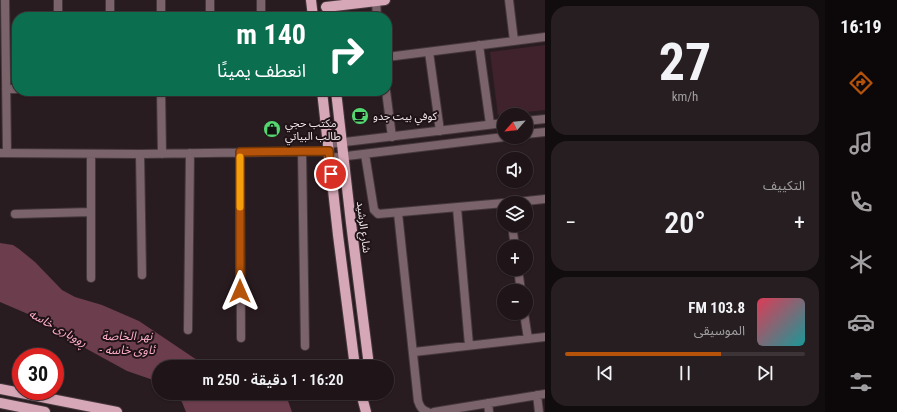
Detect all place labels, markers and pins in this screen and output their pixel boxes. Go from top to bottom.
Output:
cafe icon: كوفي بيت جدو [350,106,370,126]
place label: كوفي بيت جدو [373,110,438,126]
place label: مكتب حجي طالب البياتي [285,117,341,146]
shop icon: مكتب حجي طالب البياتي [262,119,282,139]
pin [314,157,348,191]

